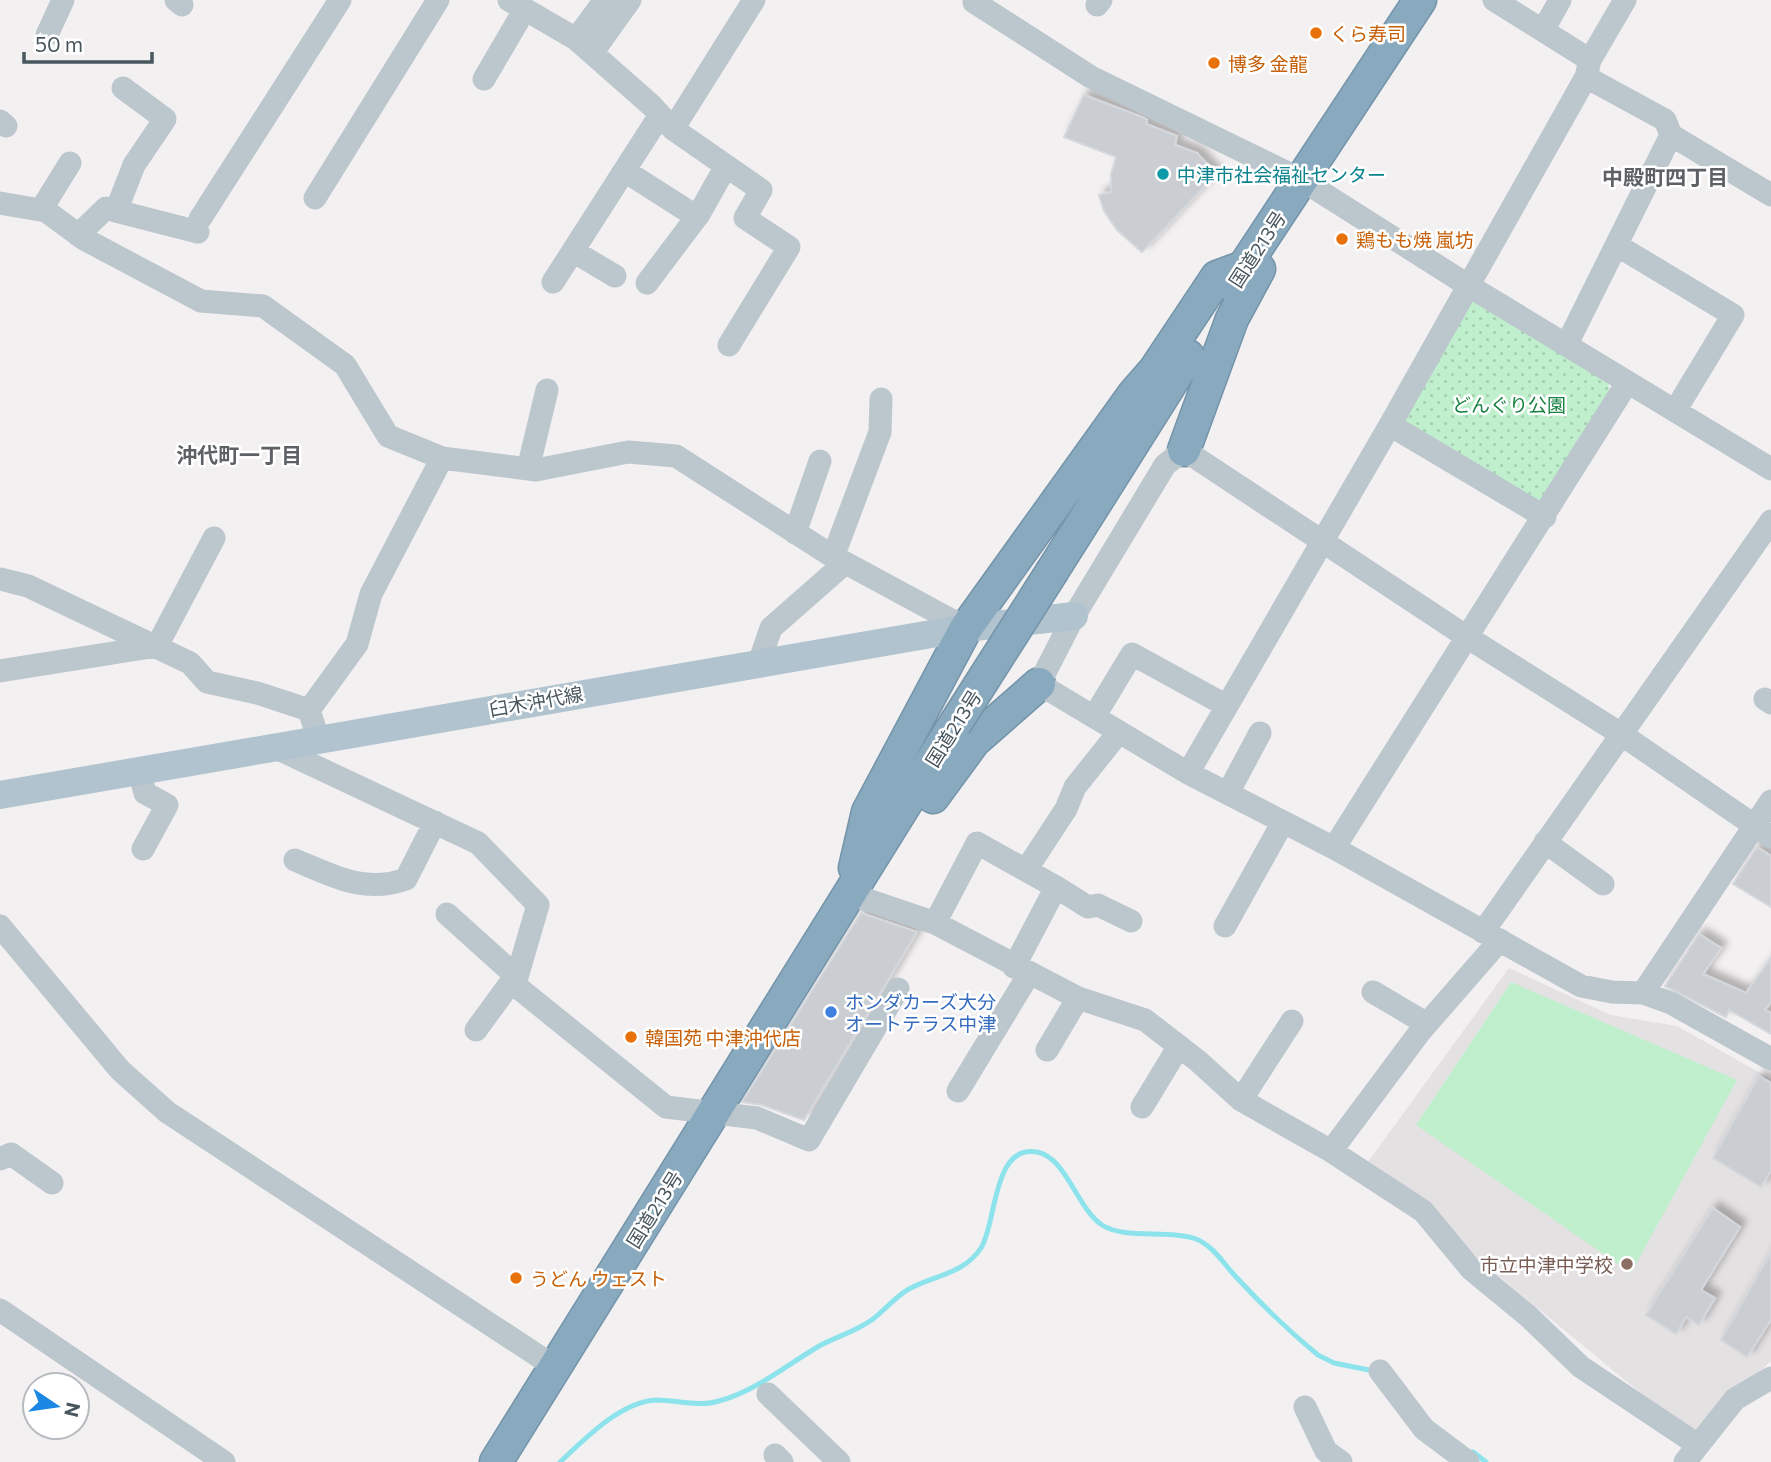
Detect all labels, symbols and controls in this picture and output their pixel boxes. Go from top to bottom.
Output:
scale bar [24,21,152,65]
place label: くら寿司 [1330,22,1406,45]
marker: くら寿司 [1308,25,1324,41]
text: 50 m [35,31,83,56]
place label: 博多 金龍 [1228,52,1308,75]
marker: 博多 金龍 [1206,55,1222,71]
place label: 中津市社会福祉センター [1177,163,1386,186]
district label: 中殿町四丁目 [1602,164,1728,189]
marker: 中津市社会福祉センター [1155,166,1171,182]
street label: 国道213号 [1224,206,1290,292]
place label: 鶏もも焼 嵐坊 [1356,228,1474,251]
marker: 鶏もも焼 嵐坊 [1334,231,1350,247]
park label: どんぐり公園 [1452,393,1566,416]
district label: 沖代町一丁目 [176,442,302,467]
street label: 臼木沖代線 [487,681,585,721]
street label: 国道213号 [920,685,986,771]
place label: ホンダカーズ大分 オートテラス中津 [845,990,997,1035]
marker: ホンダカーズ大分 オートテラス中津 [823,1004,839,1020]
place label: 韓国苑 中津沖代店 [645,1026,801,1049]
marker: 韓国苑 中津沖代店 [623,1029,639,1045]
street label: 国道213号 [621,1166,687,1252]
place label: 市立中津中学校 [1480,1253,1613,1276]
marker: 市立中津中学校 [1619,1256,1635,1272]
place label: うどん ウェスト [530,1267,667,1290]
marker: うどん ウェスト [508,1270,524,1286]
north arrow [21,1371,91,1441]
text: N [60,1400,86,1419]

